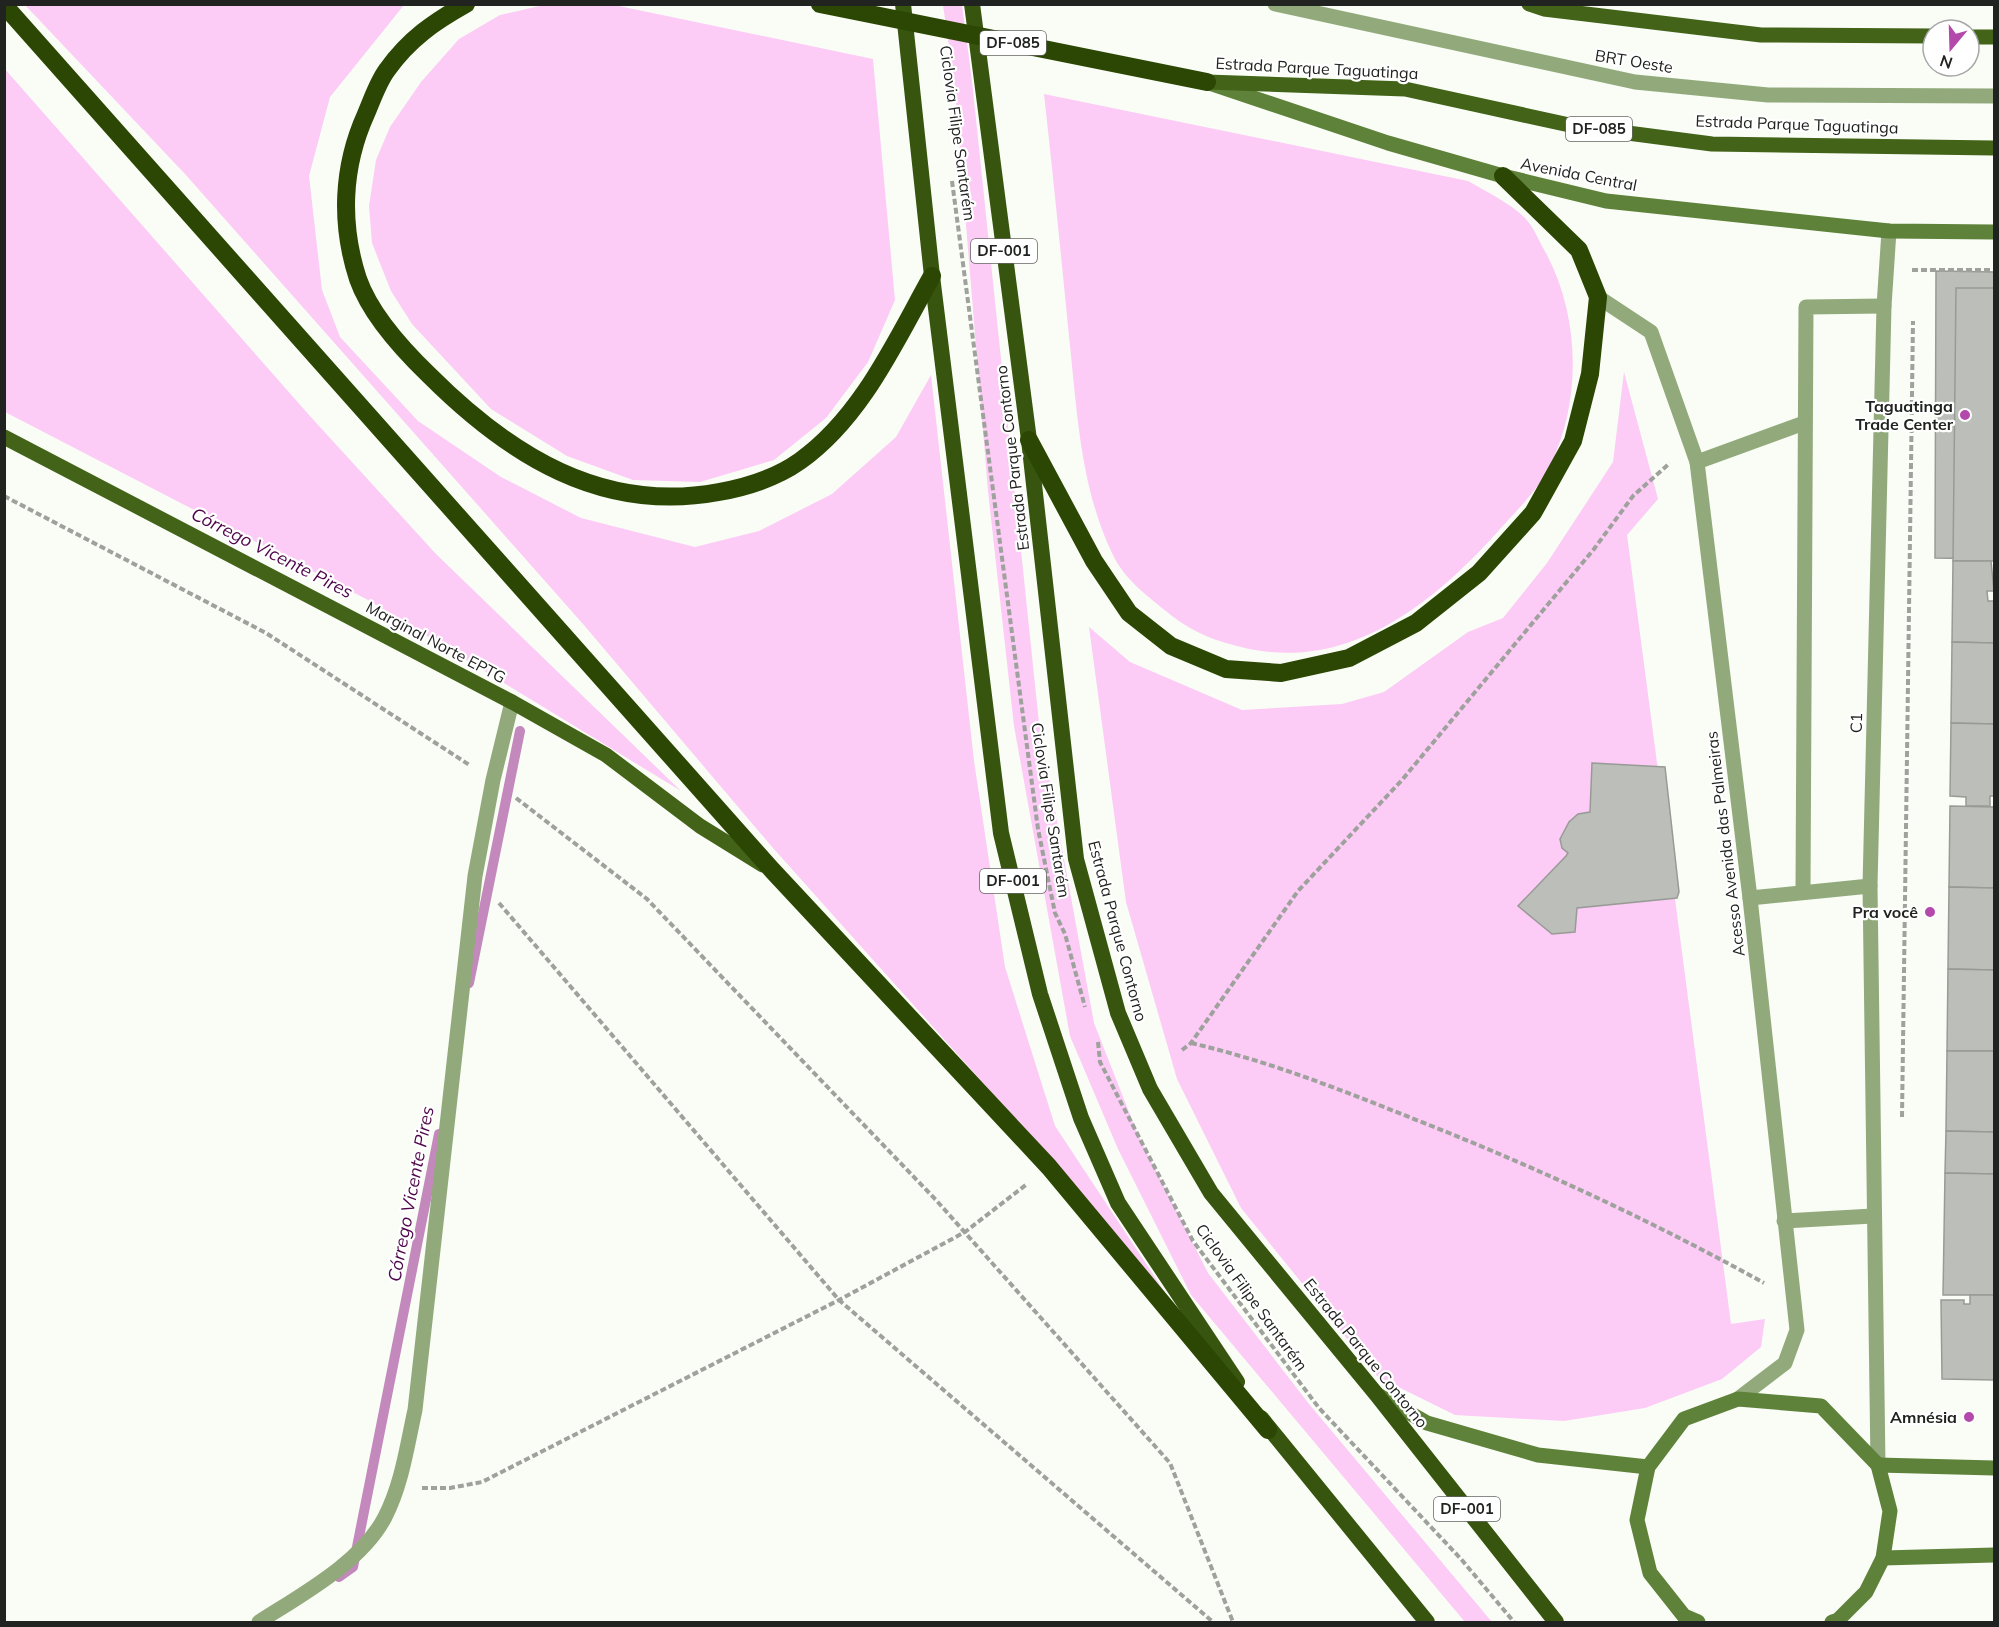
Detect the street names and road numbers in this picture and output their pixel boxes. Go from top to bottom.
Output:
road number: DF-085 [980,31,1046,55]
street label: Ciclovia Filipe Santarém [936,44,980,222]
street label: BRT Oeste [1594,45,1674,77]
street label: Estrada Parque Taguatinga [1215,53,1419,83]
street label: Estrada Parque Taguatinga [1695,110,1899,138]
road number: DF-085 [1566,117,1632,141]
street label: Avenida Central [1519,153,1639,195]
road number: DF-001 [971,239,1037,263]
street label: Estrada Parque Contorno [991,364,1033,552]
street label: Marginal Norte EPTG [363,597,509,687]
street label: C1 [1846,713,1866,733]
street label: Ciclovia Filipe Santarém [1027,721,1075,899]
street label: Acesso Avenida das Palmeiras [1701,730,1749,958]
street label: Estrada Parque Contorno [1084,838,1152,1024]
road number: DF-001 [980,869,1046,893]
street label: Ciclovia Filipe Santarém [1192,1219,1312,1375]
street label: Estrada Parque Contorno [1300,1274,1432,1432]
road number: DF-001 [1434,1497,1500,1521]

